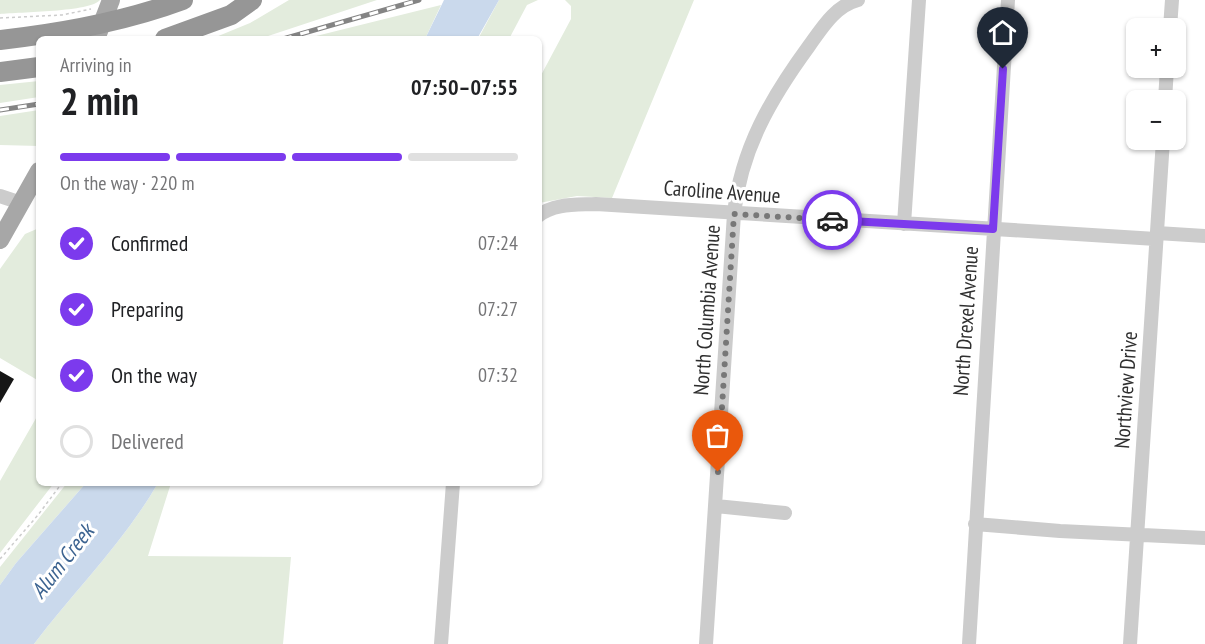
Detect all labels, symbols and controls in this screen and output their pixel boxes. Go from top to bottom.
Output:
pin [977,7,1028,69]
icon: home [986,16,1019,49]
map controls [1126,18,1186,150]
button: + [1126,18,1186,78]
text: Arriving in [60,52,132,78]
text: 07:50–07:55 [411,73,518,101]
text: 2 min [60,75,139,126]
button: − [1126,90,1186,150]
text: On the way · 220 m [60,170,195,196]
street label: Caroline Avenue [663,174,781,209]
courier [802,190,862,250]
icon: car [816,204,849,237]
street label: North Columbia Avenue [687,224,726,396]
icon: check [60,227,93,260]
text: Confirmed [111,229,188,257]
text: 07:24 [478,230,518,256]
street label: North Drexel Avenue [947,245,984,397]
icon: check [60,293,93,326]
text: Preparing [111,295,184,323]
text: 07:27 [478,296,518,322]
street label: Northview Drive [1108,330,1143,449]
icon: check [60,359,93,392]
text: On the way [111,361,197,389]
text: 07:32 [478,362,518,388]
pin [692,410,743,472]
icon: bag [701,419,734,452]
text: Delivered [111,427,184,455]
water label: Alum Creek [24,516,101,604]

